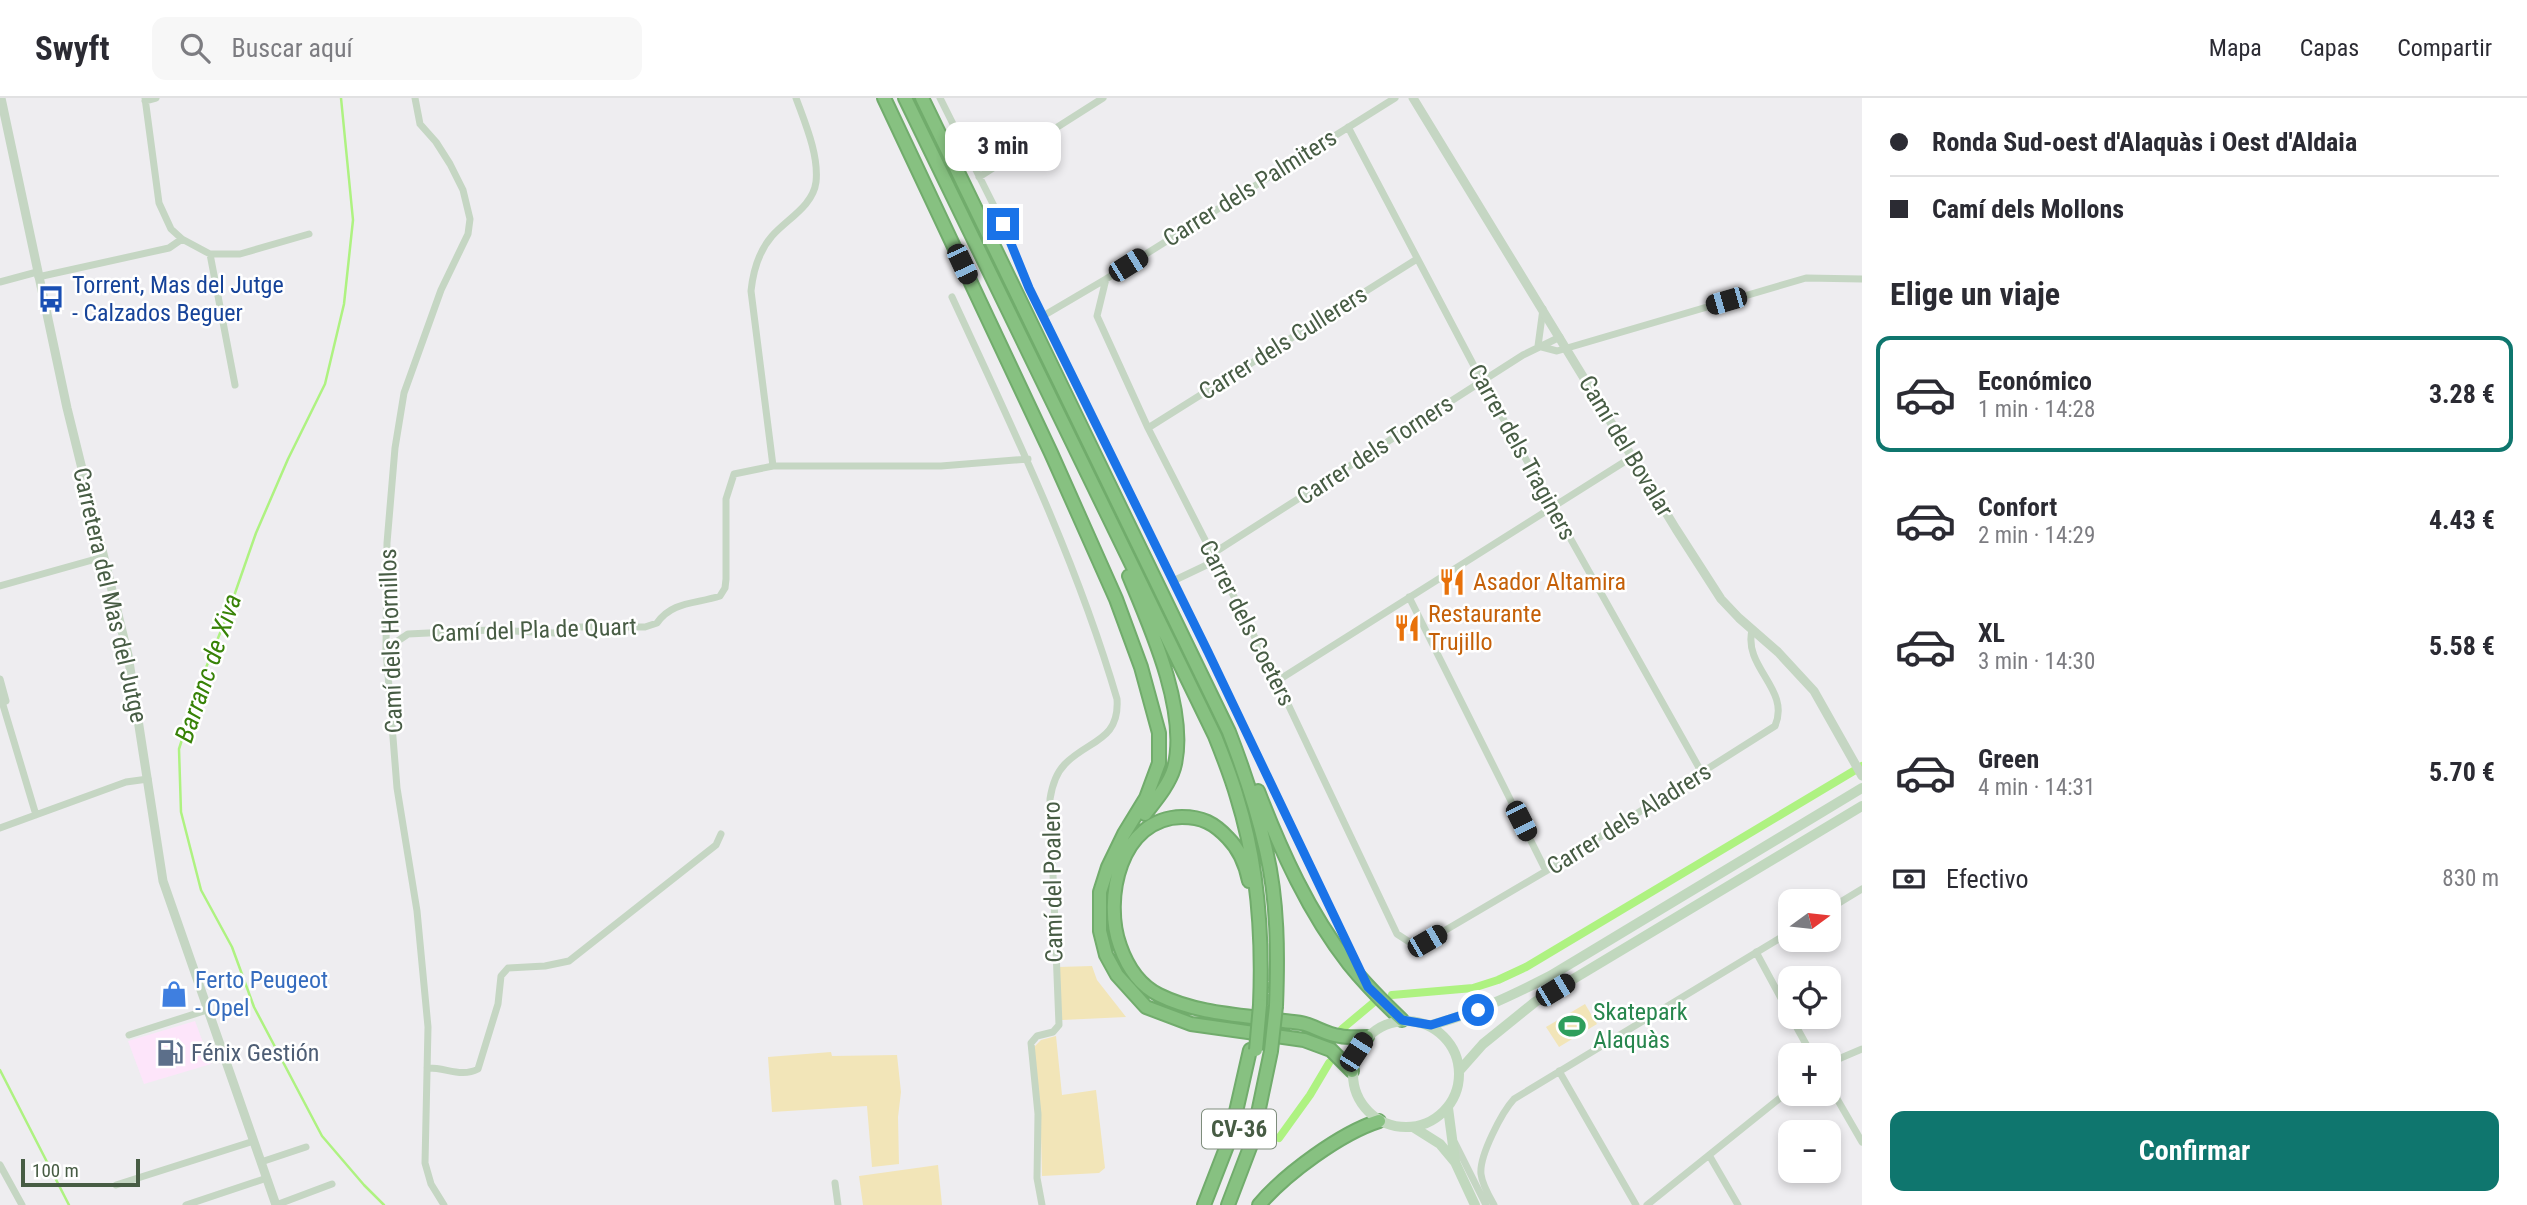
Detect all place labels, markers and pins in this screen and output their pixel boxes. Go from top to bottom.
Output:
place label: Torrent, Mas del Jutge - Calzados Beguer [72,271,284,327]
bus stop icon: Torrent, Mas del Jutge - Calzados Beguer [36,284,66,314]
restaurant icon: Asador Altamira [1437,567,1467,597]
place label: Asador Altamira [1473,568,1626,596]
place label: Restaurante Trujillo [1428,600,1541,656]
restaurant icon: Restaurante Trujillo [1392,613,1422,643]
place label: Ferto Peugeot - Opel [195,966,328,1022]
shop icon: Ferto Peugeot - Opel [159,979,189,1009]
place label: Skatepark Alaquàs [1593,998,1688,1054]
sports icon: Skatepark Alaquàs [1557,1011,1587,1041]
fuel station icon: Fénix Gestión [155,1038,185,1068]
place label: Fénix Gestión [191,1039,319,1067]

